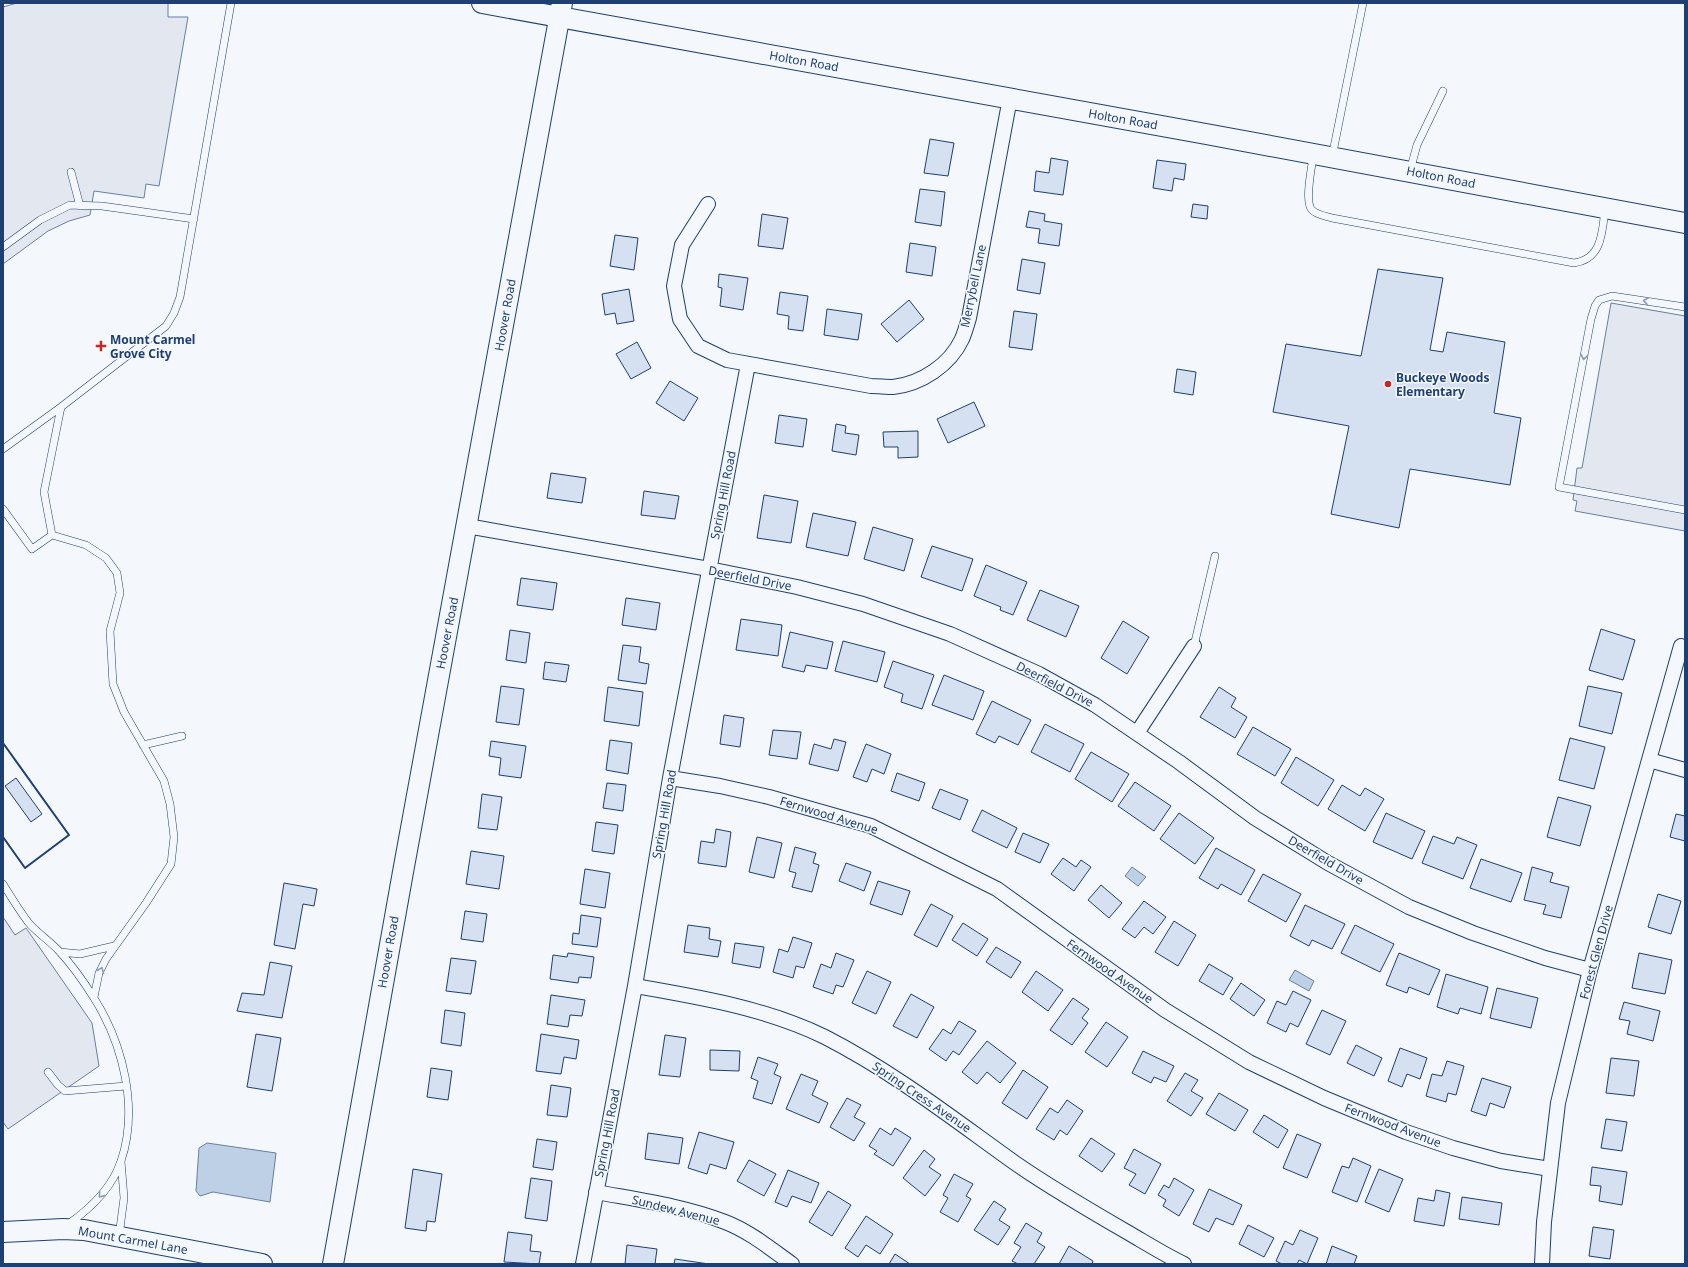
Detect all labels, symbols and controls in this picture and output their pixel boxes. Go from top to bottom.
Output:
street label: Holton Road [768,47,840,75]
street label: Holton Road [1087,105,1159,133]
street label: Holton Road [1405,162,1477,192]
street label: Merrybell Lane [956,243,990,329]
street label: Hoover Road [490,278,520,352]
one-way arrow [1643,297,1649,306]
place label: Mount Carmel Grove City [110,331,195,362]
marker: Mount Carmel Grove City [95,340,107,352]
one-way arrow [1580,354,1588,360]
place label: Buckeye Woods Elementary [1396,369,1489,400]
marker: Buckeye Woods Elementary [1383,379,1393,389]
street label: Spring Hill Road [706,449,740,541]
street label: Deerfield Drive [707,562,793,594]
street label: Hoover Road [432,596,462,670]
street label: Deerfield Drive [1013,657,1097,711]
street label: Spring Hill Road [648,768,680,860]
street label: Fernwood Avenue [778,792,880,838]
street label: Deerfield Drive [1285,832,1367,889]
street label: Forest Glen Drive [1575,903,1617,1001]
street label: Hoover Road [373,915,403,989]
street label: Fernwood Avenue [1063,935,1157,1007]
one-way arrow [96,967,104,974]
street label: Spring Cress Avenue [869,1058,975,1137]
street label: Spring Hill Road [590,1087,624,1179]
street label: Fernwood Avenue [1342,1099,1444,1151]
one-way arrow [99,1190,106,1197]
street label: Sundew Avenue [630,1191,722,1229]
street label: Mount Carmel Lane [77,1222,189,1258]

